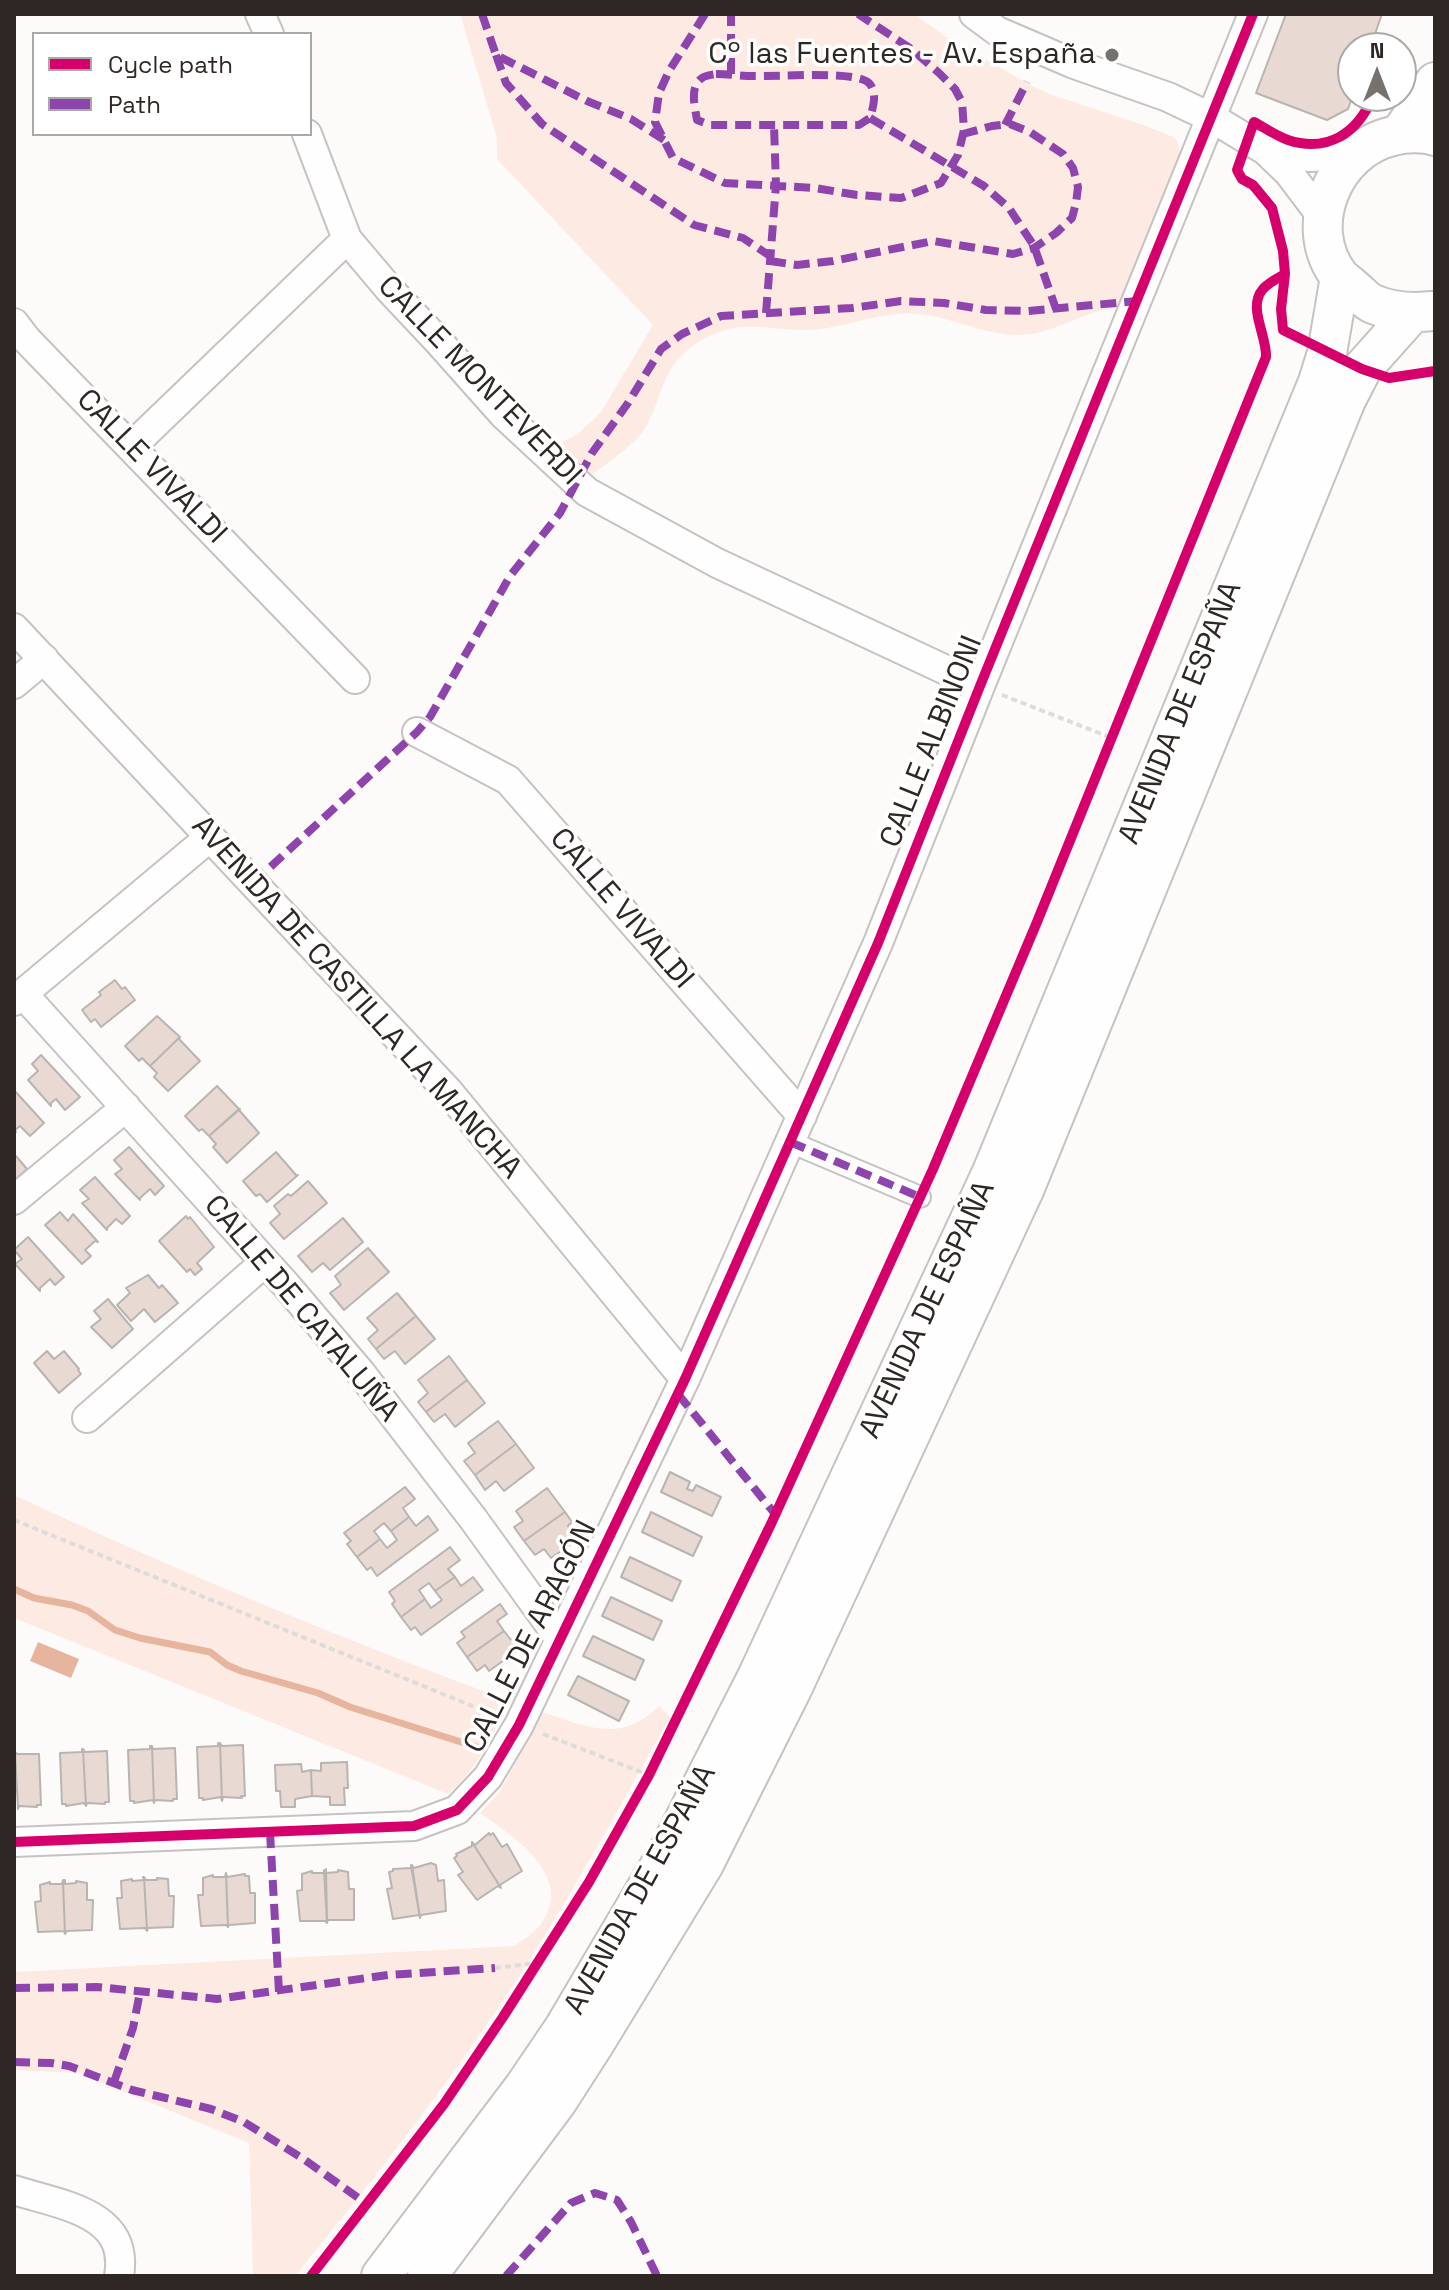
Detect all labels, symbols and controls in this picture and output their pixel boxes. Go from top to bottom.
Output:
legend [32,32,312,136]
north arrow [1337,32,1417,112]
text: N [1370,36,1384,64]
place label: Cº las Fuentes - Av. España [708,37,1096,73]
marker: Cº las Fuentes - Av. España [1103,46,1121,64]
text: Cycle path [108,49,233,80]
text: Path [108,89,161,120]
street label: CALLE MONTEVERDI [370,269,588,493]
street label: CALLE VIVALDI [68,382,234,552]
street label: AVENIDA DE ESPAÑA [1112,576,1250,850]
street label: CALLE ALBINONI [873,631,991,853]
street label: AVENIDA DE CASTILLA LA MANCHA [183,809,529,1187]
street label: CALLE VIVALDI [542,821,700,997]
street label: AVENIDA DE ESPAÑA [853,1175,1003,1445]
street label: CALLE DE CATALUÑA [196,1188,406,1430]
street label: CALLE DE ARAGÓN [457,1515,605,1759]
street label: AVENIDA DE ESPAÑA [557,1759,725,2021]

